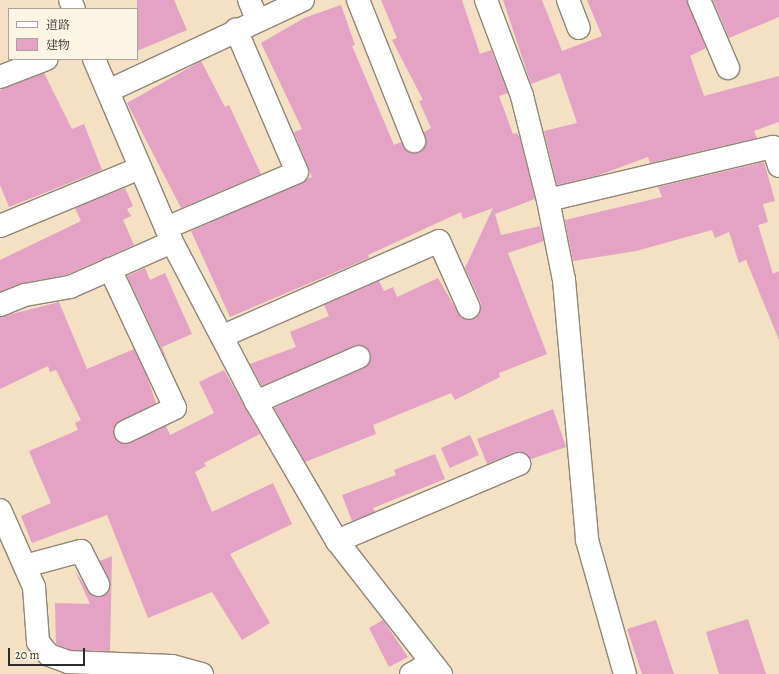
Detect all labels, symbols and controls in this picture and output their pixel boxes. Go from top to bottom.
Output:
legend [8,8,138,60]
text: 道路 [46,17,70,33]
text: 建物 [46,37,70,53]
scale bar [10,640,87,666]
text: 20 m [15,647,39,663]

